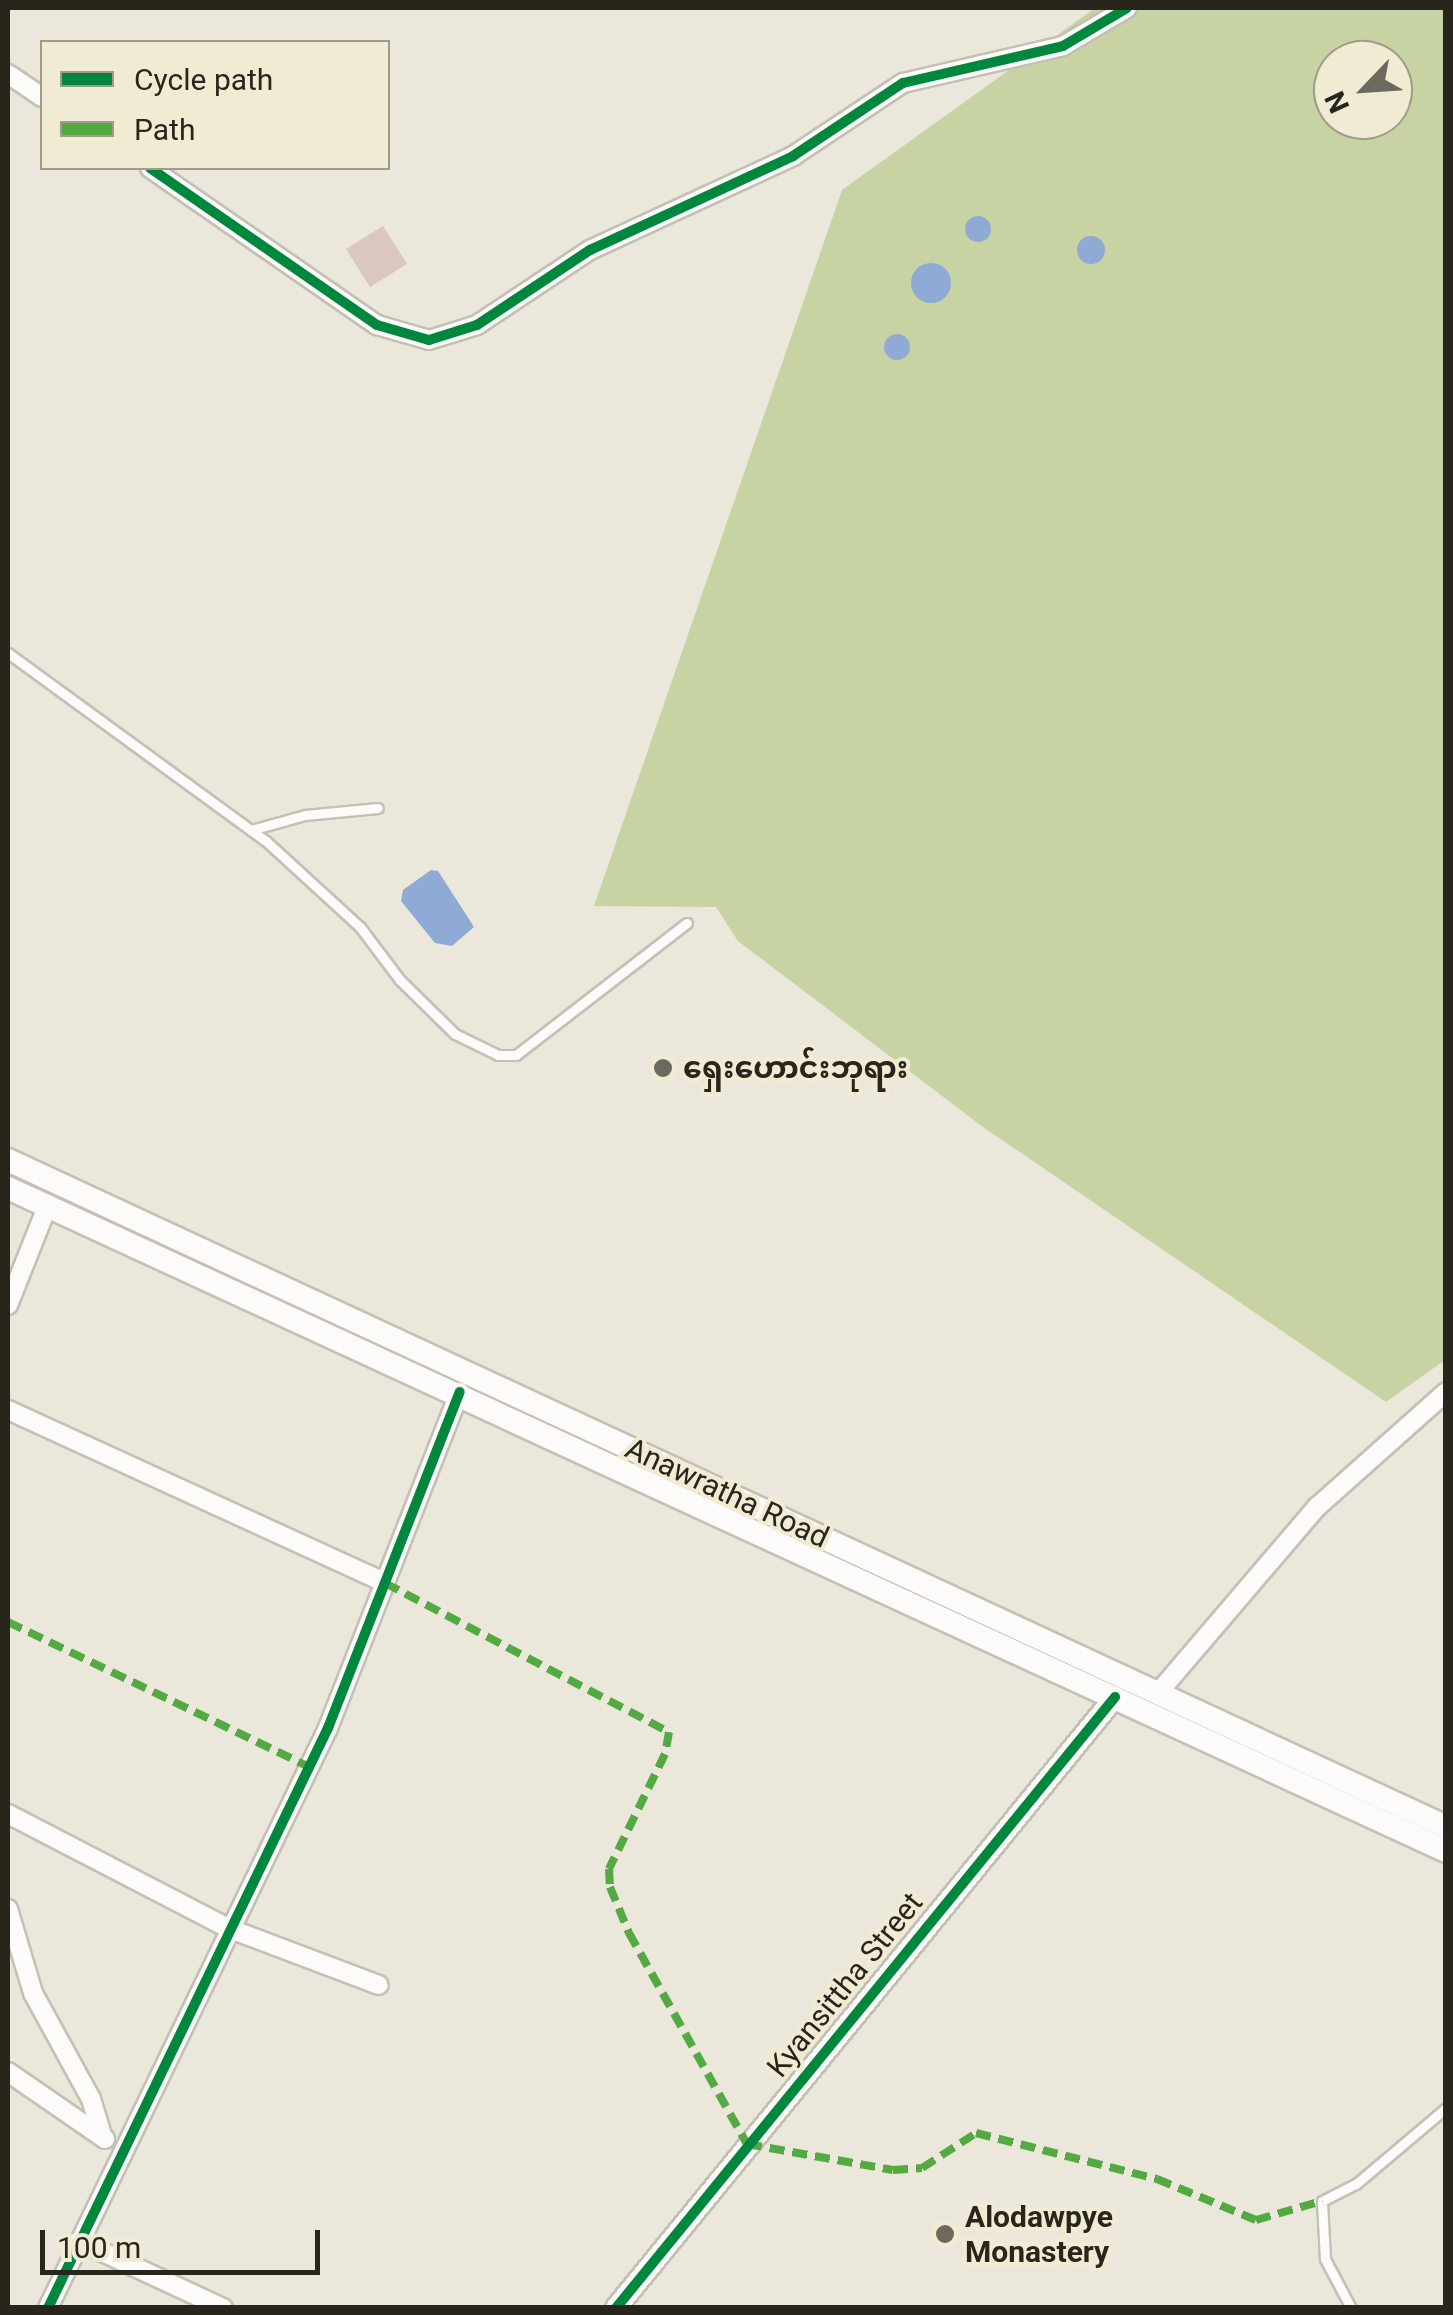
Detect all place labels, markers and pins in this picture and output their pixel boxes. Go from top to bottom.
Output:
place label: ရှေးဟောင်းဘုရား [683,1050,908,1086]
marker: ရှေးဟောင်းဘုရား [652,1057,674,1079]
place label: Alodawpye Monastery [965,2199,1113,2270]
marker: Alodawpye Monastery [934,2223,956,2245]

